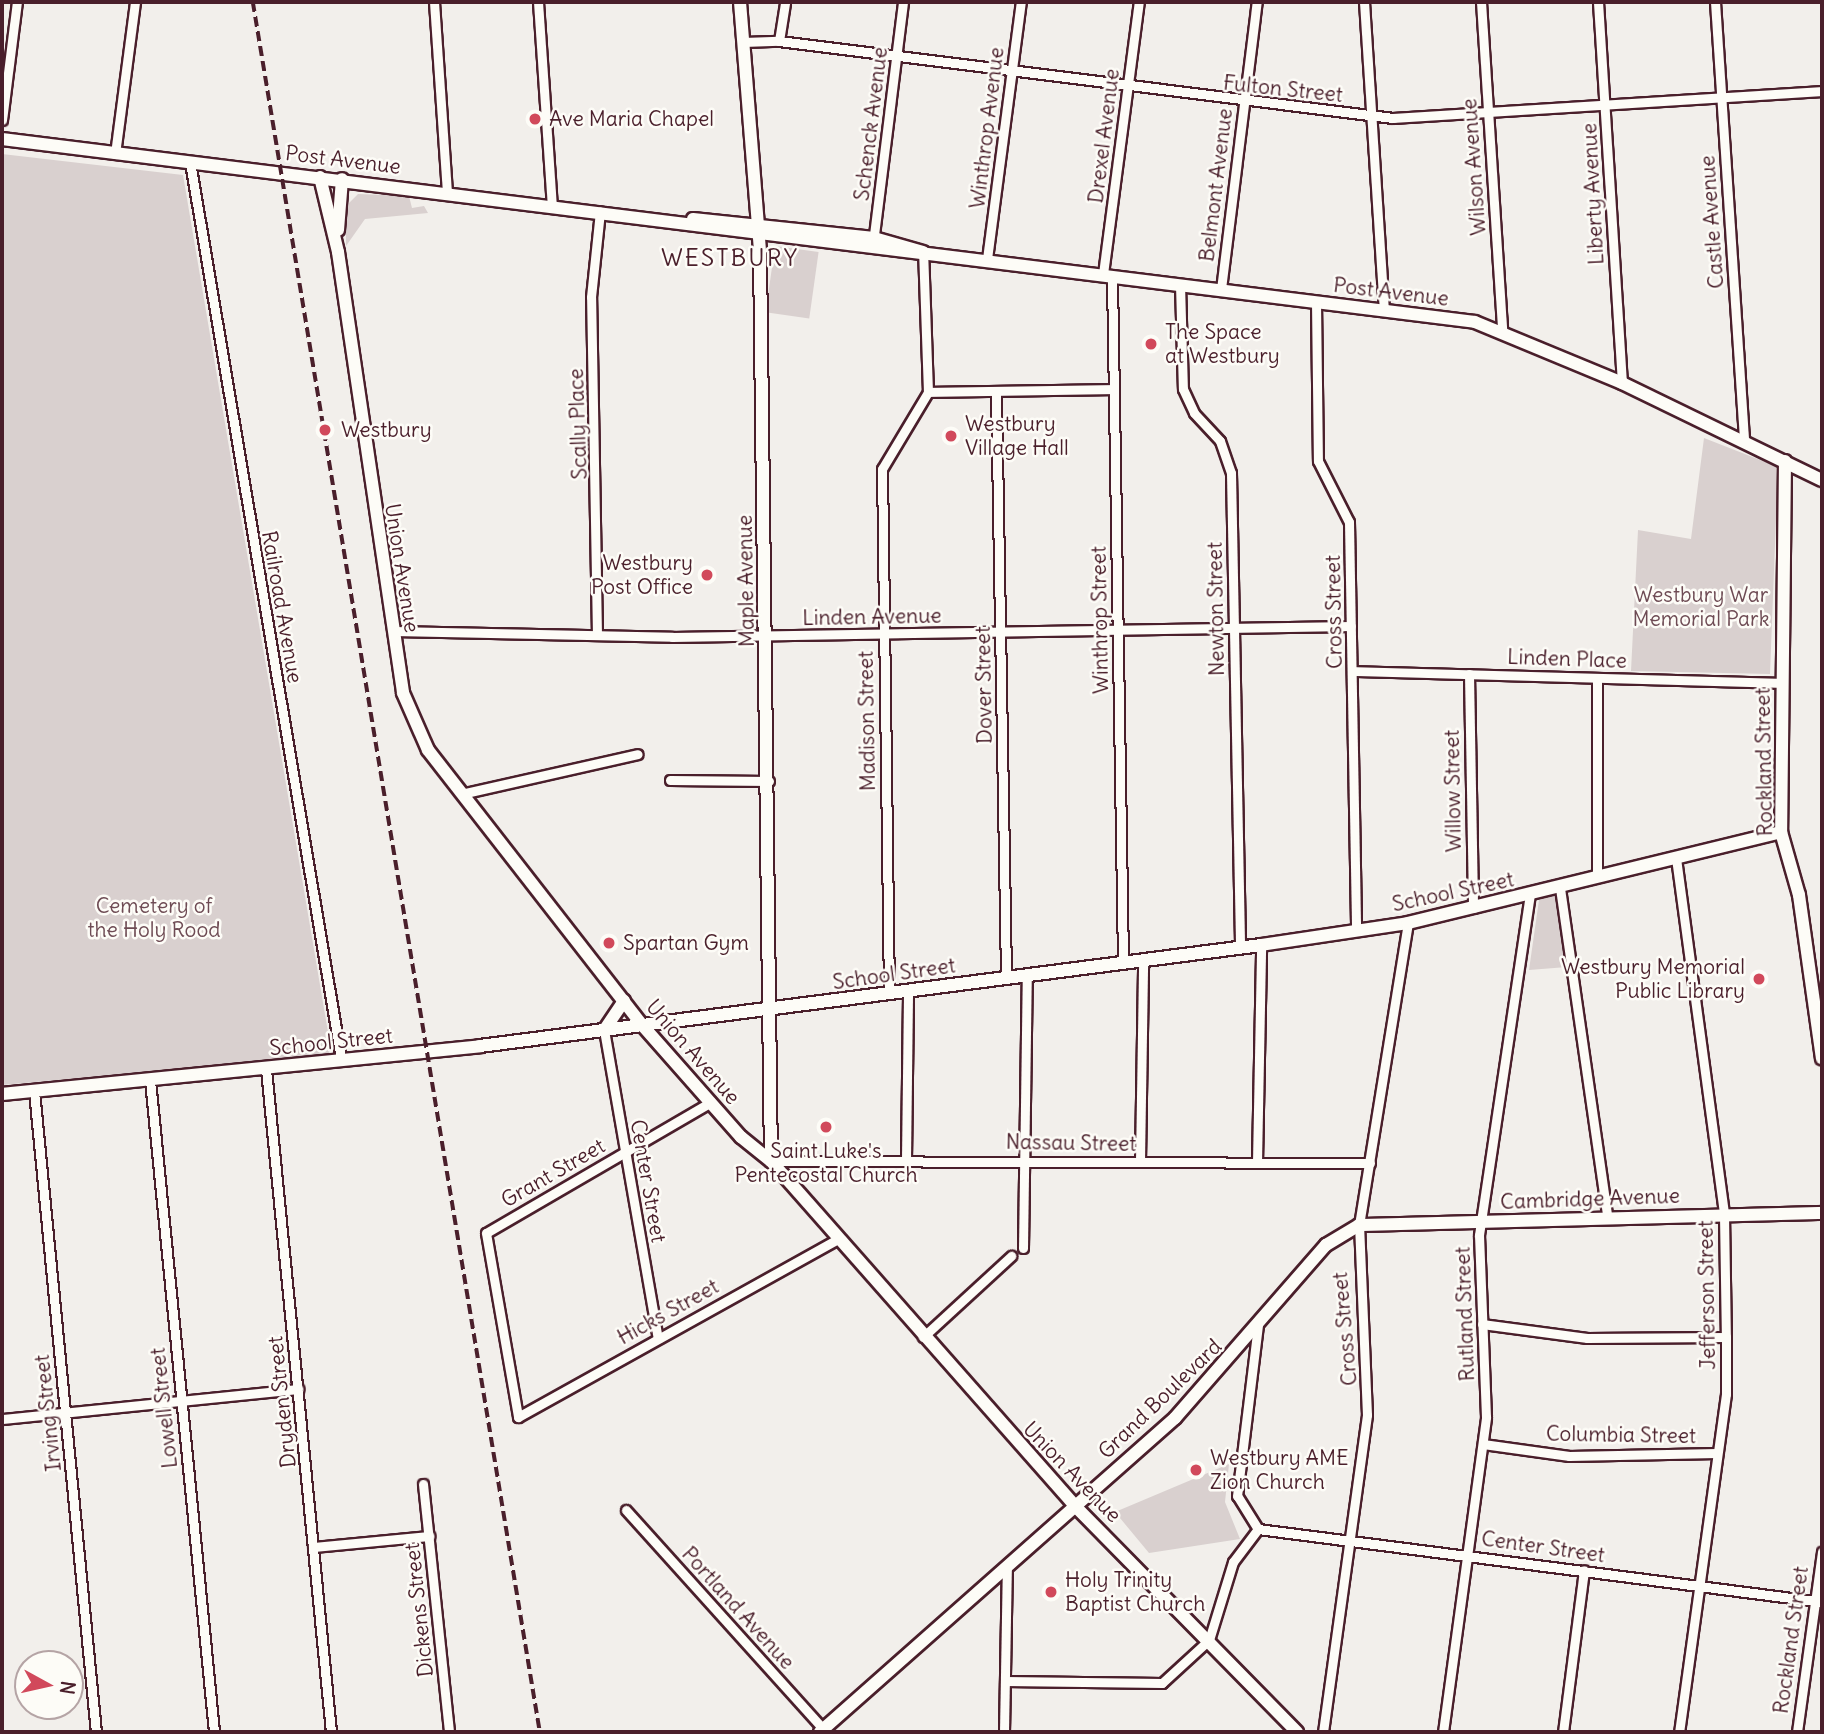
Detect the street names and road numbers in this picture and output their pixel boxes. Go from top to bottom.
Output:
street label: Schenck Avenue [849,46,893,202]
street label: Winthrop Avenue [965,46,1009,210]
street label: Drexel Avenue [1083,67,1125,205]
street label: Fulton Street [1222,70,1344,108]
street label: Wilson Avenue [1457,98,1491,236]
street label: Belmont Avenue [1194,107,1238,263]
street label: Liberty Avenue [1577,122,1609,266]
street label: Post Avenue [284,140,402,180]
street label: Castle Avenue [1695,154,1729,290]
street label: Post Avenue [1332,272,1450,312]
street label: Scally Place [563,368,593,480]
street label: Union Avenue [379,502,425,634]
street label: Maple Avenue [732,515,760,647]
street label: Railroad Avenue [256,529,308,685]
street label: Newton Street [1202,542,1230,676]
street label: Winthrop Street [1086,546,1114,694]
street label: Cross Street [1320,555,1348,669]
street label: Linden Avenue [802,603,942,631]
street label: Dover Street [970,626,998,744]
street label: Linden Place [1507,644,1627,674]
street label: Madison Street [853,651,881,791]
street label: Rockland Street [1750,687,1778,837]
street label: Willow Street [1439,730,1467,852]
street label: School Street [1390,867,1516,917]
street label: School Street [831,953,957,995]
street label: Union Avenue [641,995,745,1109]
street label: School Street [268,1023,394,1061]
street label: Center Street [625,1118,671,1244]
street label: Nassau Street [1005,1129,1137,1157]
street label: Grant Street [497,1133,609,1213]
street label: Cambridge Avenue [1500,1183,1680,1215]
street label: Jefferson Street [1693,1220,1721,1370]
street label: Rutland Street [1450,1246,1480,1382]
street label: Cross Street [1327,1271,1363,1387]
street label: Hicks Street [613,1274,723,1350]
street label: Grand Boulevard [1093,1334,1227,1464]
street label: Dryden Street [263,1335,301,1469]
street label: Lowell Street [145,1346,183,1470]
street label: Irving Street [29,1353,67,1473]
street label: Union Avenue [1018,1416,1126,1528]
street label: Columbia Street [1546,1421,1696,1449]
street label: Center Street [1480,1526,1606,1568]
street label: Dickens Street [399,1542,439,1678]
street label: Portland Avenue [676,1542,800,1674]
street label: Rockland Street [1768,1565,1814,1715]

